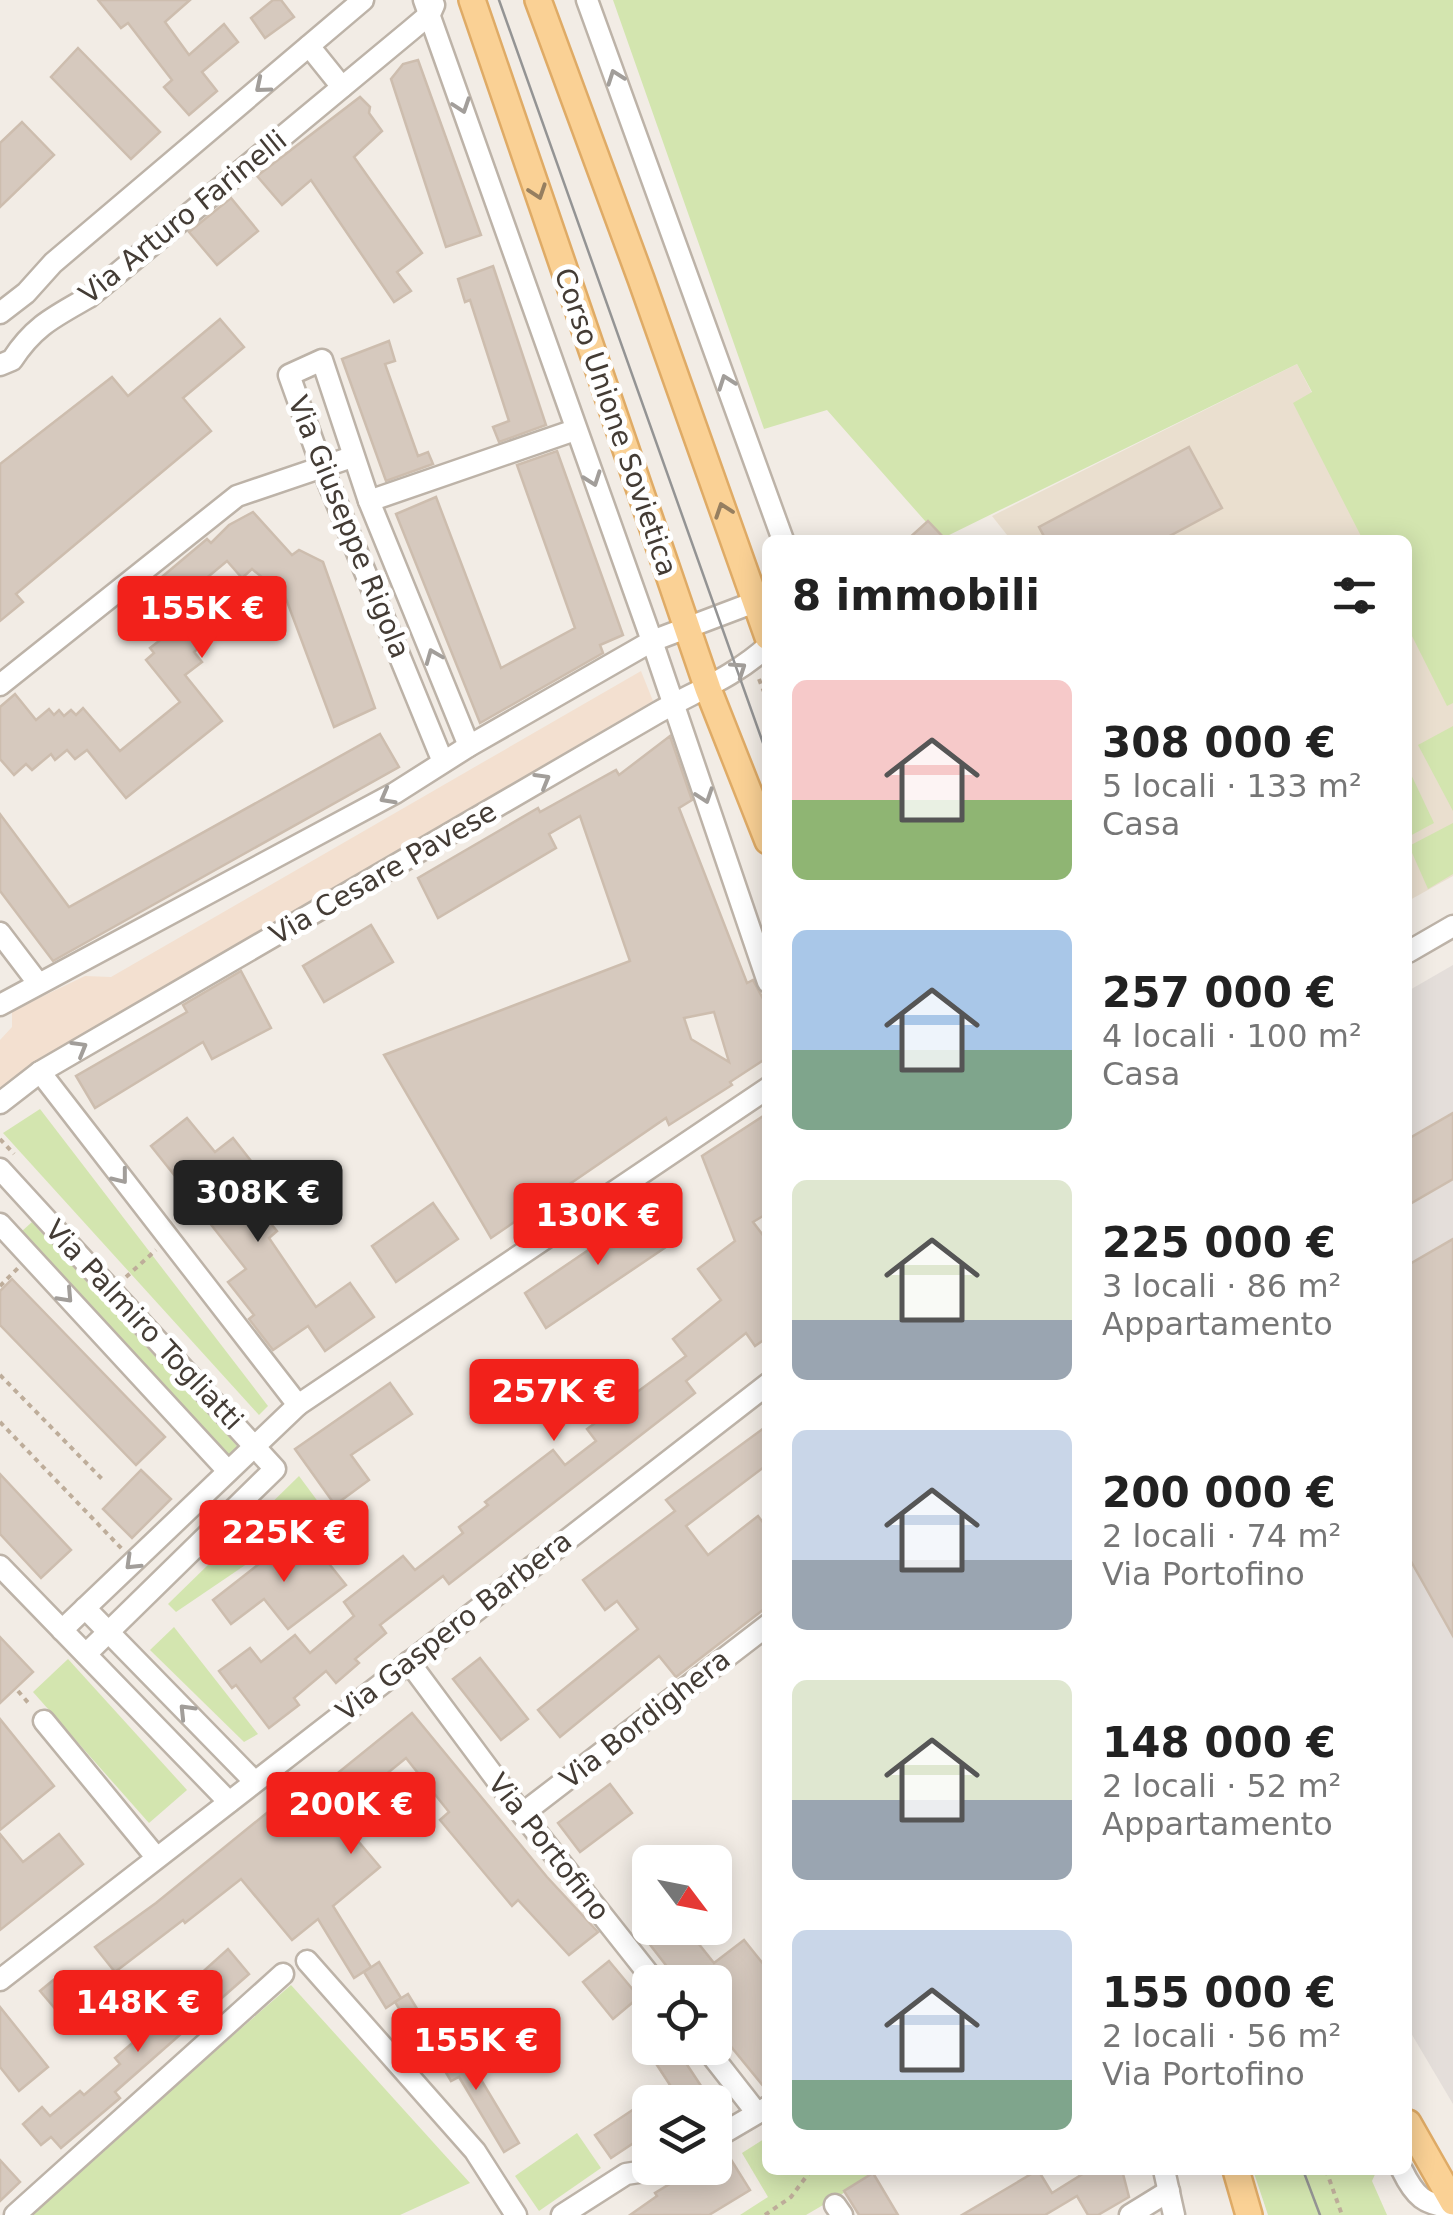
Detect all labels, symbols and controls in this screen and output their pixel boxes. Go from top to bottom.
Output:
one-way arrow [606,69,627,86]
one-way arrow [255,74,274,92]
one-way arrow [450,97,471,114]
street label: Via Arturo Farinelli [73,123,293,311]
one-way arrow [526,182,546,199]
street label: Corso Unione Sovietica [548,264,684,580]
one-way arrow [717,375,738,392]
street label: Via Giuseppe Rigola [281,391,417,663]
one-way arrow [581,469,602,486]
one-way arrow [714,503,735,520]
icon: filters [1327,568,1382,623]
text: 8 immobili [792,571,1040,620]
pin: 155K € [121,576,283,661]
text: 155K € [140,589,265,627]
one-way arrow [424,648,444,666]
one-way arrow [728,663,747,681]
text: 308 000 € [1102,718,1336,767]
icon: home [872,720,992,840]
text: 5 locali · 133 m² [1102,767,1362,805]
one-way arrow [532,772,550,792]
one-way arrow [380,784,398,804]
one-way arrow [693,787,713,804]
street label: Via Cesare Pavese [264,795,502,951]
text: Casa [1102,805,1180,843]
text: 257 000 € [1102,968,1336,1017]
icon: home [872,970,992,1090]
text: 4 locali · 100 m² [1102,1017,1362,1055]
one-way arrow [70,1041,88,1061]
text: Casa [1102,1055,1180,1093]
pin: 308K € [177,1160,339,1245]
one-way arrow [109,1165,127,1183]
text: 308K € [196,1173,321,1211]
pin: 130K € [517,1183,679,1268]
text: 130K € [536,1196,661,1234]
street label: Via Palmiro Togliatti [38,1213,250,1437]
text: 225 000 € [1102,1218,1336,1267]
icon: home [872,1220,992,1340]
text: 3 locali · 86 m² [1102,1267,1341,1305]
one-way arrow [54,1284,72,1302]
text: Appartamento [1102,1305,1333,1343]
pin: 257K € [473,1359,635,1444]
text: 257K € [492,1372,617,1410]
text: 200 000 € [1102,1468,1336,1517]
icon: home [872,1470,992,1590]
pin: 225K € [203,1500,365,1585]
text: 225K € [222,1513,347,1551]
text: 2 locali · 74 m² [1102,1517,1341,1555]
street label: Via Gaspero Barbera [330,1524,578,1728]
one-way arrow [125,1551,144,1569]
text: Via Portofino [1102,1555,1305,1593]
street label: Via Bordighera [553,1642,737,1796]
one-way arrow [180,1705,198,1723]
text: 148 000 € [1102,1718,1336,1767]
icon: home [872,1720,992,1840]
street label: Via Portofino [481,1767,617,1927]
text: 2 locali · 52 m² [1102,1767,1341,1805]
pin: 200K € [270,1772,432,1857]
text: 200K € [289,1785,414,1823]
text: Appartamento [1102,1805,1333,1843]
north arrow [632,1845,732,1945]
map controls [632,1845,732,2185]
button: locate [632,1965,732,2065]
text: 155 000 € [1102,1968,1336,2017]
pin: 148K € [57,1970,219,2055]
icon: home [872,1970,992,2090]
text: 148K € [76,1983,201,2021]
pin: 155K € [395,2008,557,2093]
text: 2 locali · 56 m² [1102,2017,1341,2055]
text: 155K € [414,2021,539,2059]
text: Via Portofino [1102,2055,1305,2093]
button: layers [632,2085,732,2185]

